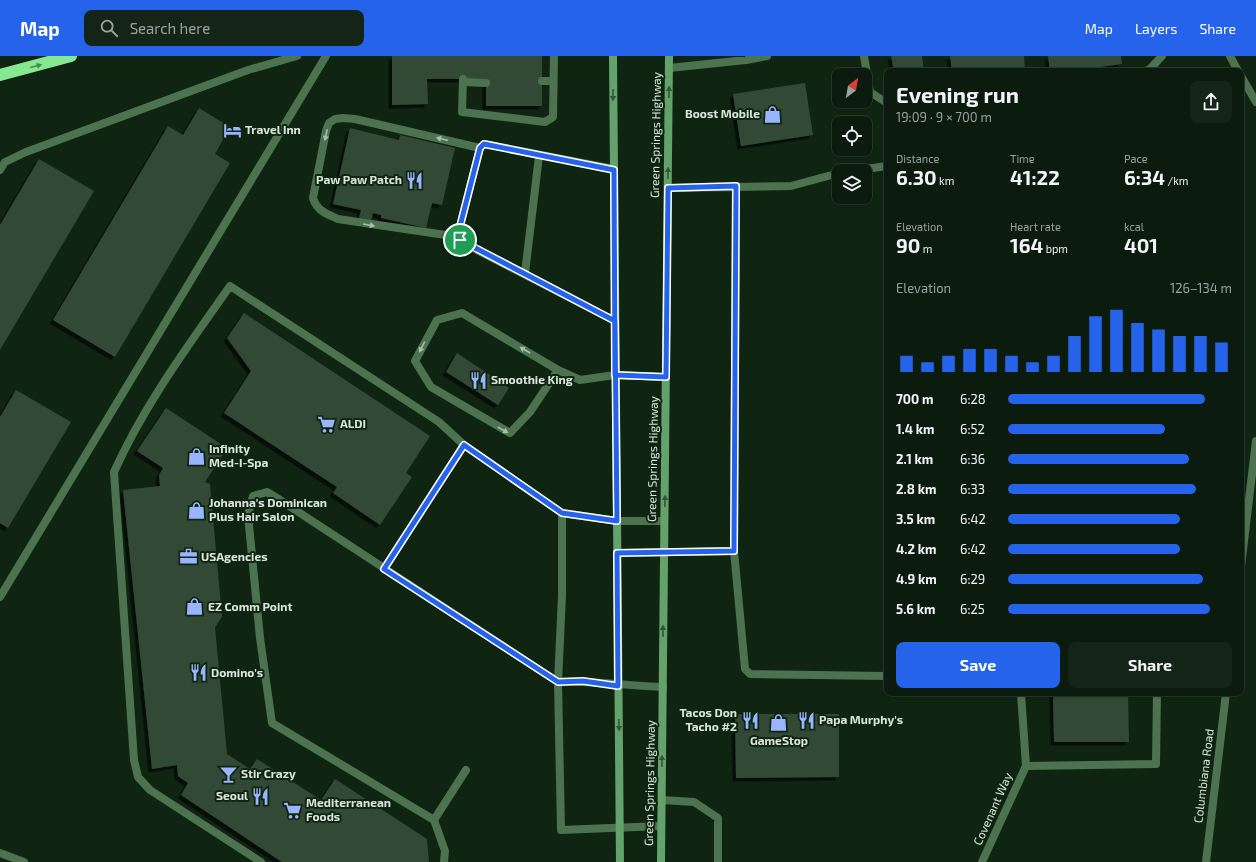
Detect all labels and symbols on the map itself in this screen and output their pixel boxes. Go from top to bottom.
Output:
one-way arrow [30,63,42,69]
north arrow [832,68,872,108]
street label: Green Springs Highway [647,71,663,198]
one-way arrow [665,86,672,98]
one-way arrow [610,89,616,102]
shop icon: Boost Mobile [763,104,783,124]
place label: Boost Mobile [685,106,760,120]
hotel icon: Travel Inn [222,120,242,140]
place label: Travel Inn [245,122,301,136]
one-way arrow [322,129,328,142]
one-way arrow [436,136,448,142]
one-way arrow [665,166,671,179]
restaurant icon: Paw Paw Patch [405,170,425,190]
place label: Paw Paw Patch [316,172,402,186]
one-way arrow [363,222,376,228]
pin [443,223,477,257]
one-way arrow [419,342,426,353]
one-way arrow [520,346,530,354]
restaurant icon: Smoothie King [468,370,488,390]
place label: Smoothie King [491,372,573,386]
street label: Green Springs Highway [644,395,660,522]
supermarket icon: ALDI [317,414,337,434]
place label: ALDI [340,416,366,430]
one-way arrow [498,426,509,433]
place label: Infinity Med-I-Spa [209,441,269,469]
shop icon: Infinity Med-I-Spa [186,446,206,466]
one-way arrow [662,494,668,507]
place label: Johanna's Dominican Plus Hair Salon [209,495,327,523]
shop icon: Johanna's Dominican Plus Hair Salon [186,500,206,520]
office icon: USAgencies [178,547,198,567]
place label: USAgencies [201,549,268,563]
shop icon: EZ Comm Point [185,597,205,617]
place label: EZ Comm Point [208,599,292,613]
one-way arrow [660,624,666,637]
restaurant icon: Domino's [188,663,208,683]
place label: Domino's [211,665,263,679]
place label: Tacos Don Tacho #2 [679,705,737,733]
restaurant icon: Tacos Don Tacho #2 [740,710,760,730]
restaurant icon: Papa Murphy's [796,710,816,730]
shop icon: GameStop [769,712,789,732]
place label: Papa Murphy's [819,712,903,727]
one-way arrow [616,719,622,732]
street label: Green Springs Highway [641,719,657,846]
street label: Columbiana Road [1190,728,1216,824]
place label: GameStop [750,733,808,747]
one-way arrow [659,754,665,767]
bar icon: Stir Crazy [218,764,238,784]
place label: Stir Crazy [241,766,296,781]
street label: Covenant Way [970,769,1015,847]
restaurant icon: Seoul [251,786,271,806]
place label: Seoul [216,788,248,802]
place label: Mediterranean Foods [306,795,391,823]
supermarket icon: Mediterranean Foods [283,800,303,820]

